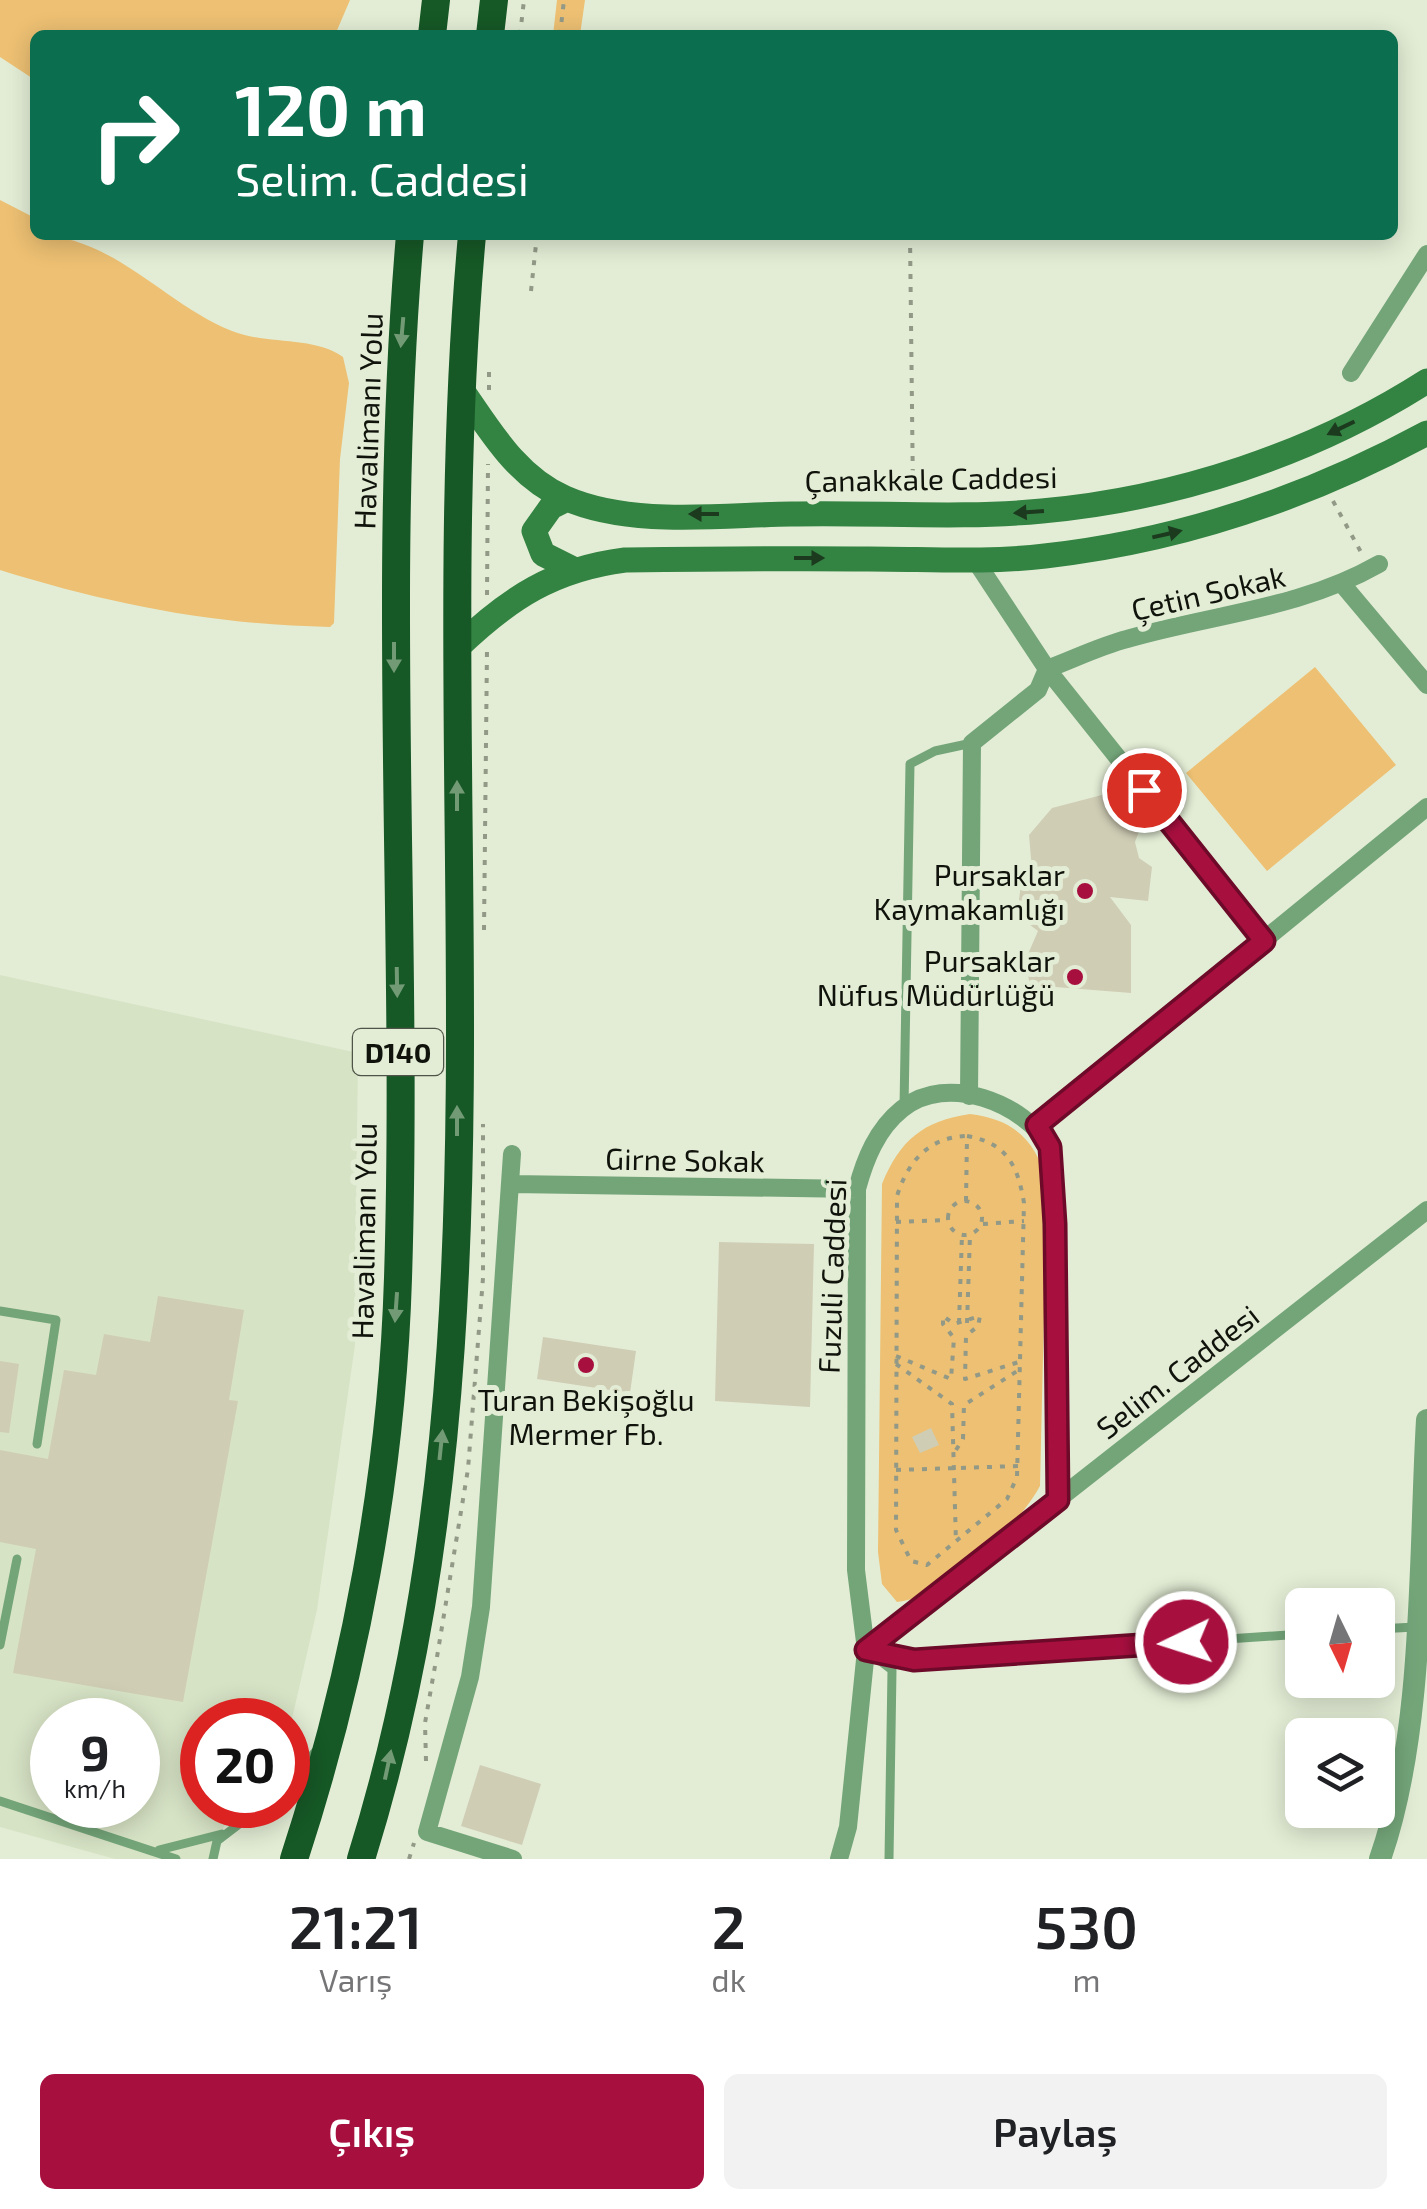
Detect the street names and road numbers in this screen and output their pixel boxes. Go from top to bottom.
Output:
street label: Havalimanı Yolu [345,312,389,530]
street label: Çanakkale Caddesi [804,458,1058,499]
street label: Çetin Sokak [1127,557,1289,628]
road number: D140 [353,1029,443,1075]
street label: Havalimanı Yolu [343,1122,383,1340]
street label: Girne Sokak [605,1140,765,1178]
street label: Fuzuli Caddesi [810,1178,852,1374]
street label: Selim. Caddesi [1089,1297,1265,1445]

